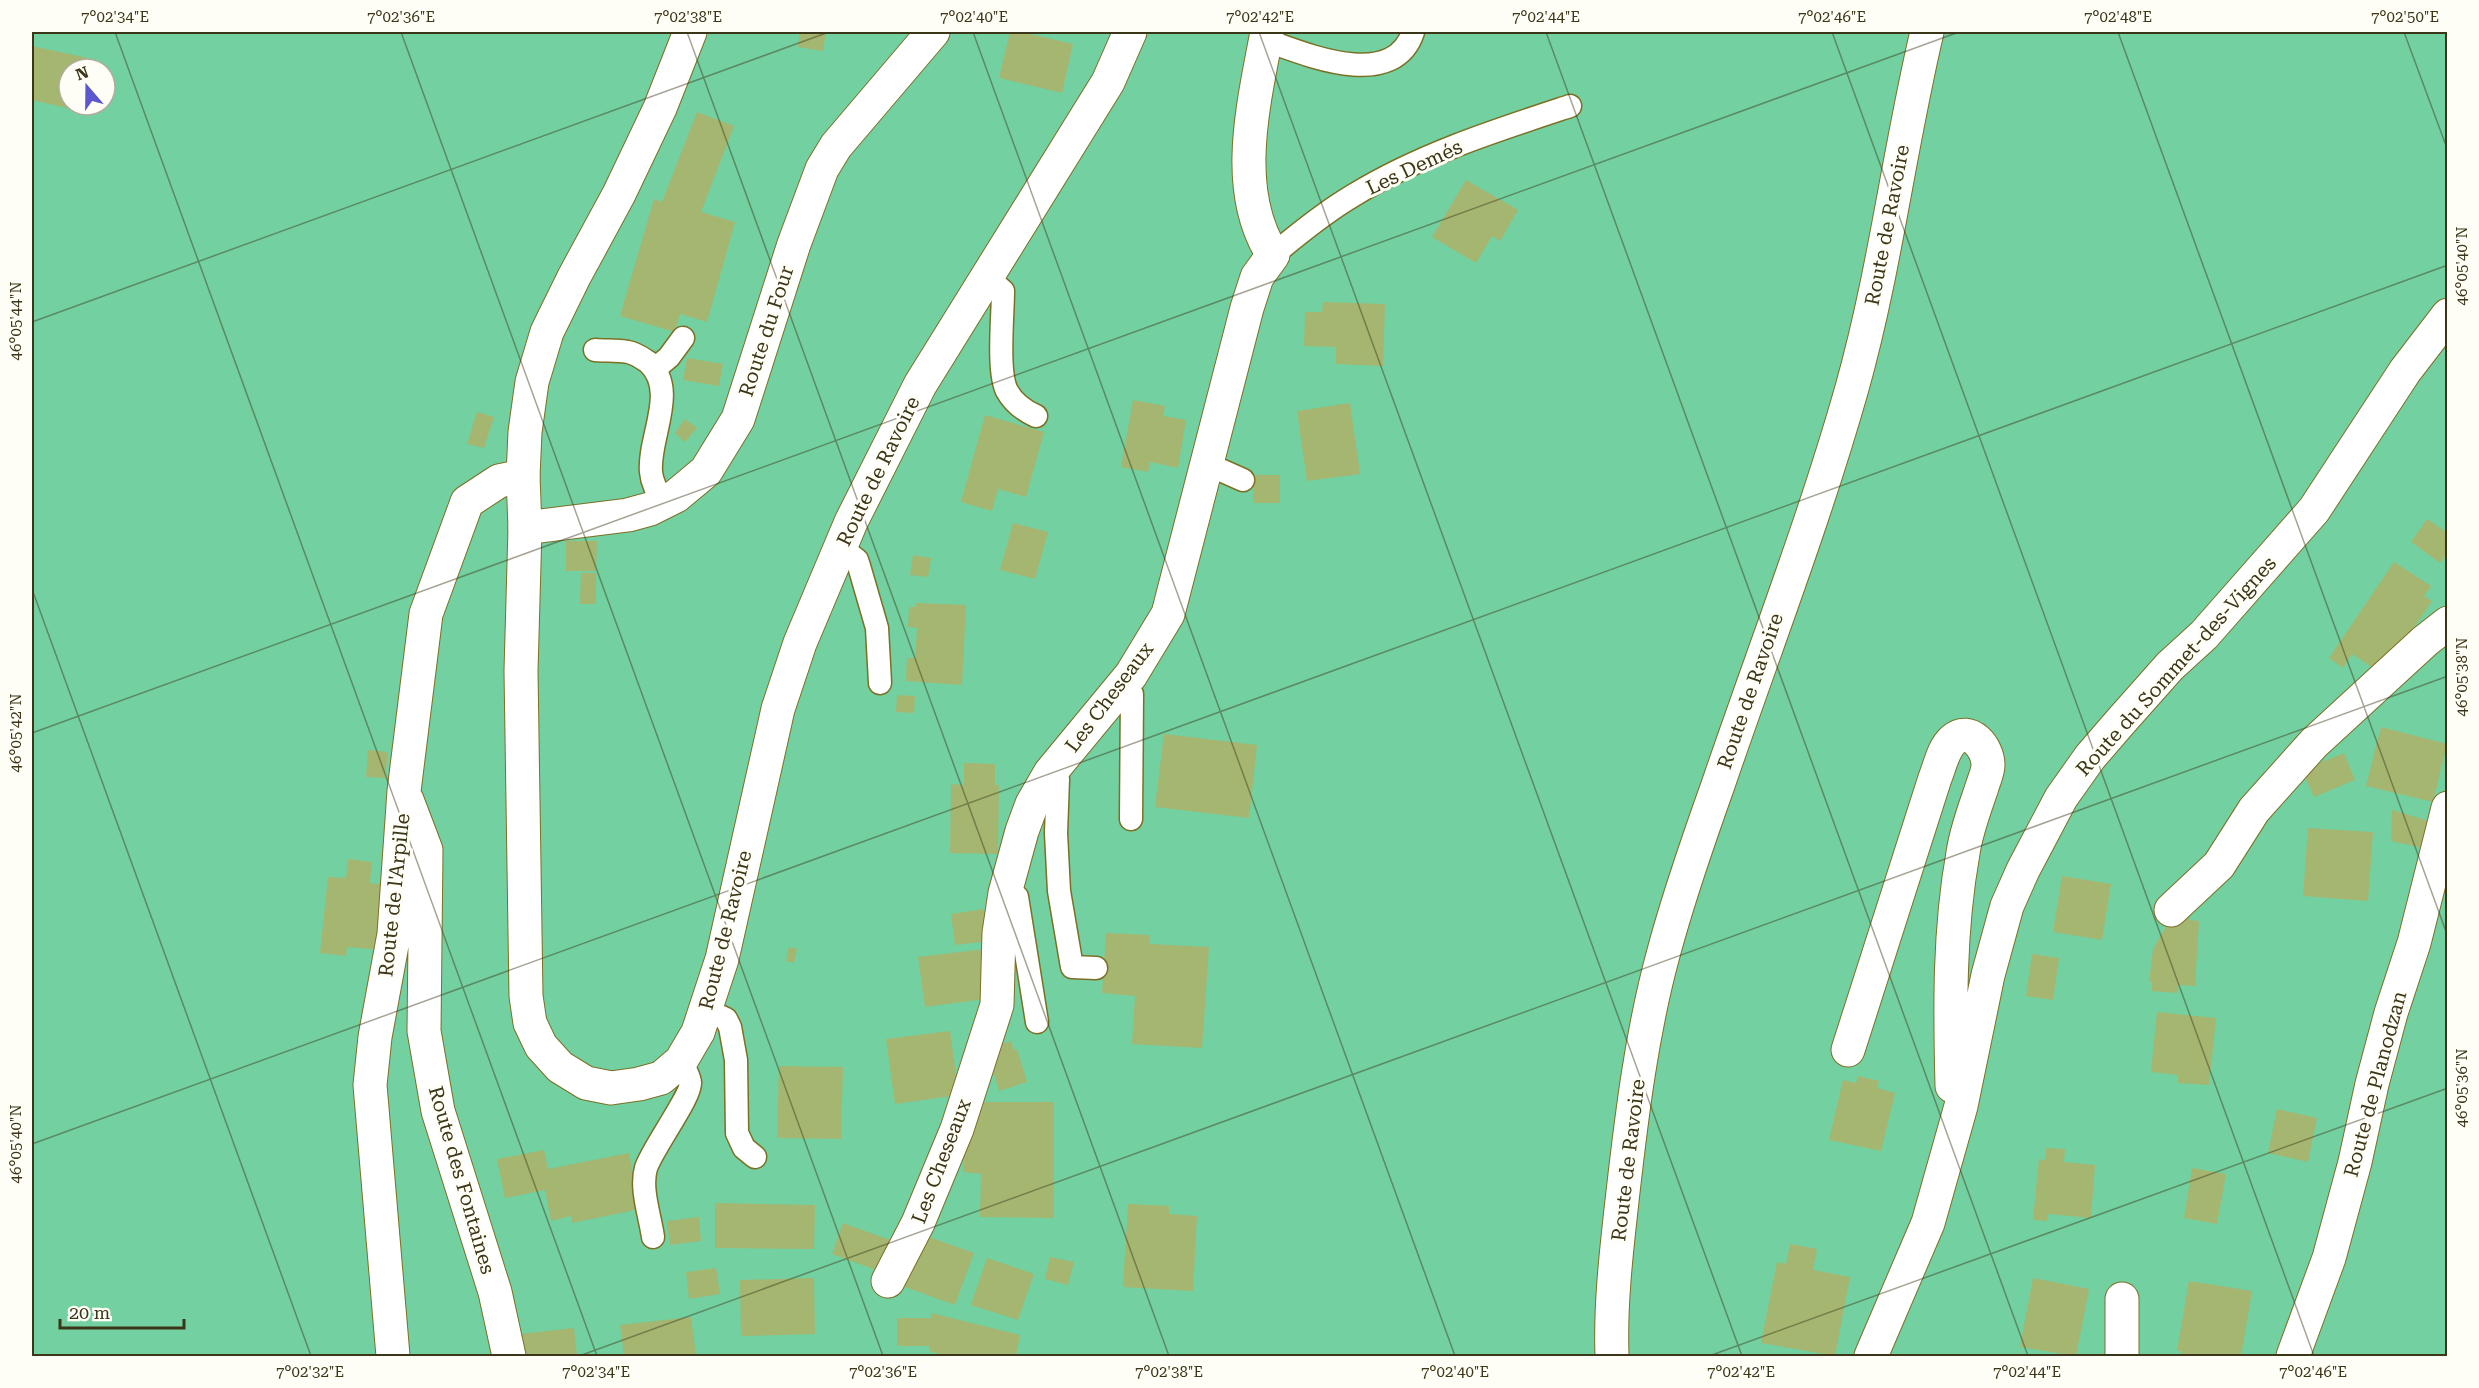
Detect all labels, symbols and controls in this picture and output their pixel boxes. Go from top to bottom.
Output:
text: 7°02'34"E [81,8,149,26]
text: 7°02'36"E [367,8,435,26]
text: 7°02'38"E [654,8,722,26]
text: 7°02'40"E [940,8,1008,26]
text: 7°02'42"E [1226,8,1294,26]
text: 7°02'44"E [1512,8,1580,26]
text: 7°02'46"E [1798,8,1866,26]
text: 7°02'48"E [2084,8,2152,26]
text: 7°02'50"E [2371,8,2439,26]
north arrow [57,57,117,117]
text: N [73,62,91,84]
street label: Les Demés [1362,134,1466,200]
street label: Route de Ravoire [1860,142,1914,307]
text: 46°05'40"N [2453,226,2471,306]
street label: Route du Four [734,263,798,399]
text: 46°05'44"N [7,281,25,361]
street label: Route de Ravoire [831,392,925,550]
street label: Route du Sommet-des-Vignes [2071,551,2281,781]
street label: Route de Ravoire [1712,610,1788,772]
street label: Les Cheseaux [1060,637,1158,757]
text: 46°05'38"N [2453,637,2471,717]
text: 46°05'42"N [7,693,25,773]
street label: Route de l'Arpille [373,812,415,978]
street label: Route de Ravoire [694,848,756,1012]
street label: Route de Planodzan [2339,988,2411,1180]
text: 46°05'36"N [2453,1048,2471,1128]
street label: Route de Ravoire [1606,1077,1650,1243]
street label: Route des Fontaines [424,1083,500,1277]
street label: Les Cheseaux [906,1095,976,1227]
text: 46°05'40"N [7,1104,25,1184]
scale bar [60,1292,184,1330]
text: 20 m [69,1302,110,1323]
text: 7°02'32"E [276,1363,344,1381]
text: 7°02'34"E [562,1363,630,1381]
text: 7°02'36"E [849,1363,917,1381]
text: 7°02'38"E [1135,1363,1203,1381]
text: 7°02'40"E [1421,1363,1489,1381]
text: 7°02'42"E [1707,1363,1775,1381]
text: 7°02'44"E [1993,1363,2061,1381]
text: 7°02'46"E [2279,1363,2347,1381]

